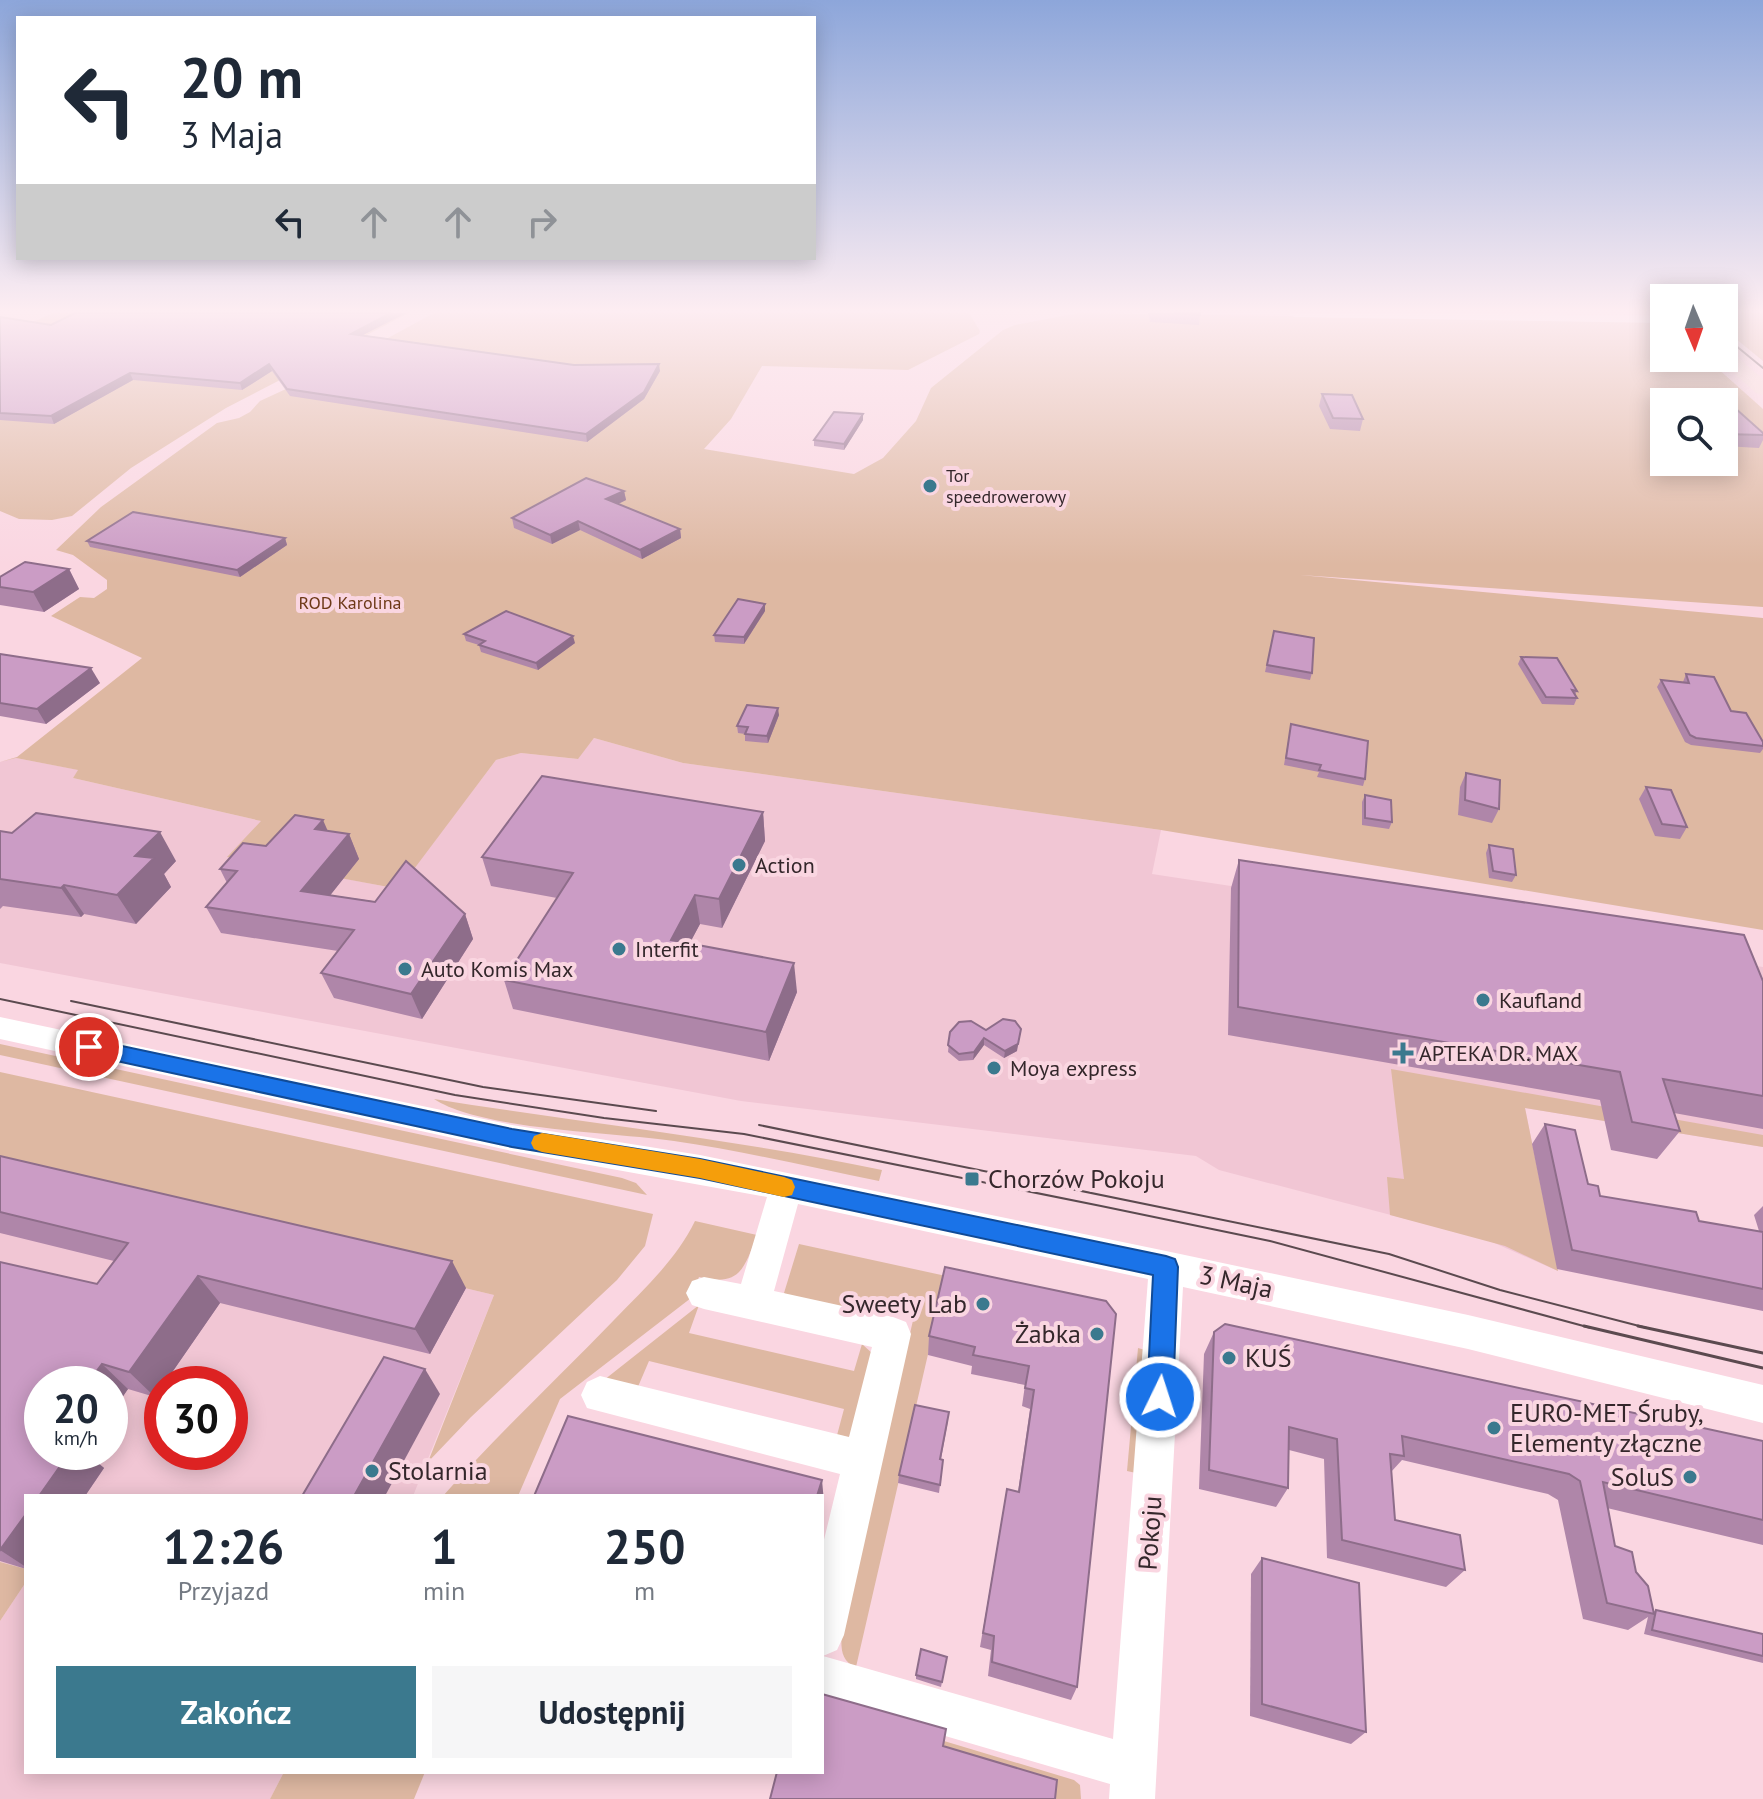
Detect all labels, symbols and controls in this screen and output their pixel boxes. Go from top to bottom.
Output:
text: 20 m [180,41,303,113]
icon: left [48,48,152,152]
text: 3 Maja [180,111,283,158]
icon: left [268,200,312,244]
icon: ahead [352,200,396,244]
icon: ahead [436,200,480,244]
icon: right [520,200,564,244]
north arrow [1650,284,1738,372]
map controls [1650,284,1738,476]
button: search [1650,388,1738,476]
place label: Tor speedrowerowy [946,464,1067,508]
marker: Tor speedrowerowy [921,477,939,495]
park label: ROD Karolina [299,591,401,614]
place label: Action [755,851,815,879]
marker: Action [730,856,748,874]
place label: Interfit [635,935,699,963]
marker: Interfit [610,940,628,958]
place label: Auto Komis Max [421,955,573,983]
marker: Auto Komis Max [396,960,414,978]
place label: Kaufland [1499,986,1582,1014]
marker: Kaufland [1474,991,1492,1009]
pin [55,1013,123,1081]
icon: arrive [67,1025,111,1069]
place label: APTEKA DR. MAX [1419,1039,1578,1067]
marker: APTEKA DR. MAX [1394,1044,1412,1062]
place label: Moya express [1010,1054,1137,1082]
marker: Moya express [985,1059,1003,1077]
place label: Chorzów Pokoju [988,1162,1165,1195]
marker: Chorzów Pokoju [963,1170,981,1188]
street label: 3 Maja [1196,1258,1276,1305]
place label: Sweety Lab [841,1287,967,1320]
marker: Sweety Lab [974,1295,992,1313]
place label: Żabka [1015,1317,1081,1350]
marker: Żabka [1088,1325,1106,1343]
place label: KUŚ [1245,1341,1292,1374]
marker: KUŚ [1220,1349,1238,1367]
position arrow [1118,1355,1202,1439]
speed limit sign: 30 [144,1366,248,1470]
text: 20 [53,1382,99,1434]
place label: EURO-MET Śruby, Elementy złączne [1510,1396,1704,1459]
marker: EURO-MET Śruby, Elementy złączne [1485,1419,1503,1437]
text: km/h [54,1425,98,1451]
place label: Stolarnia [388,1454,488,1487]
place label: SoluS [1611,1460,1674,1493]
marker: Stolarnia [363,1462,381,1480]
marker: SoluS [1681,1468,1699,1486]
street label: Pokoju [1130,1495,1169,1571]
text: 12:26 [163,1515,284,1577]
text: 1 [430,1515,458,1577]
text: 250 [604,1515,685,1577]
text: Przyjazd [178,1574,269,1607]
text: min [423,1574,465,1607]
text: m [634,1574,655,1607]
button: Zakończ [56,1666,416,1758]
button: Udostępnij [432,1666,792,1758]

